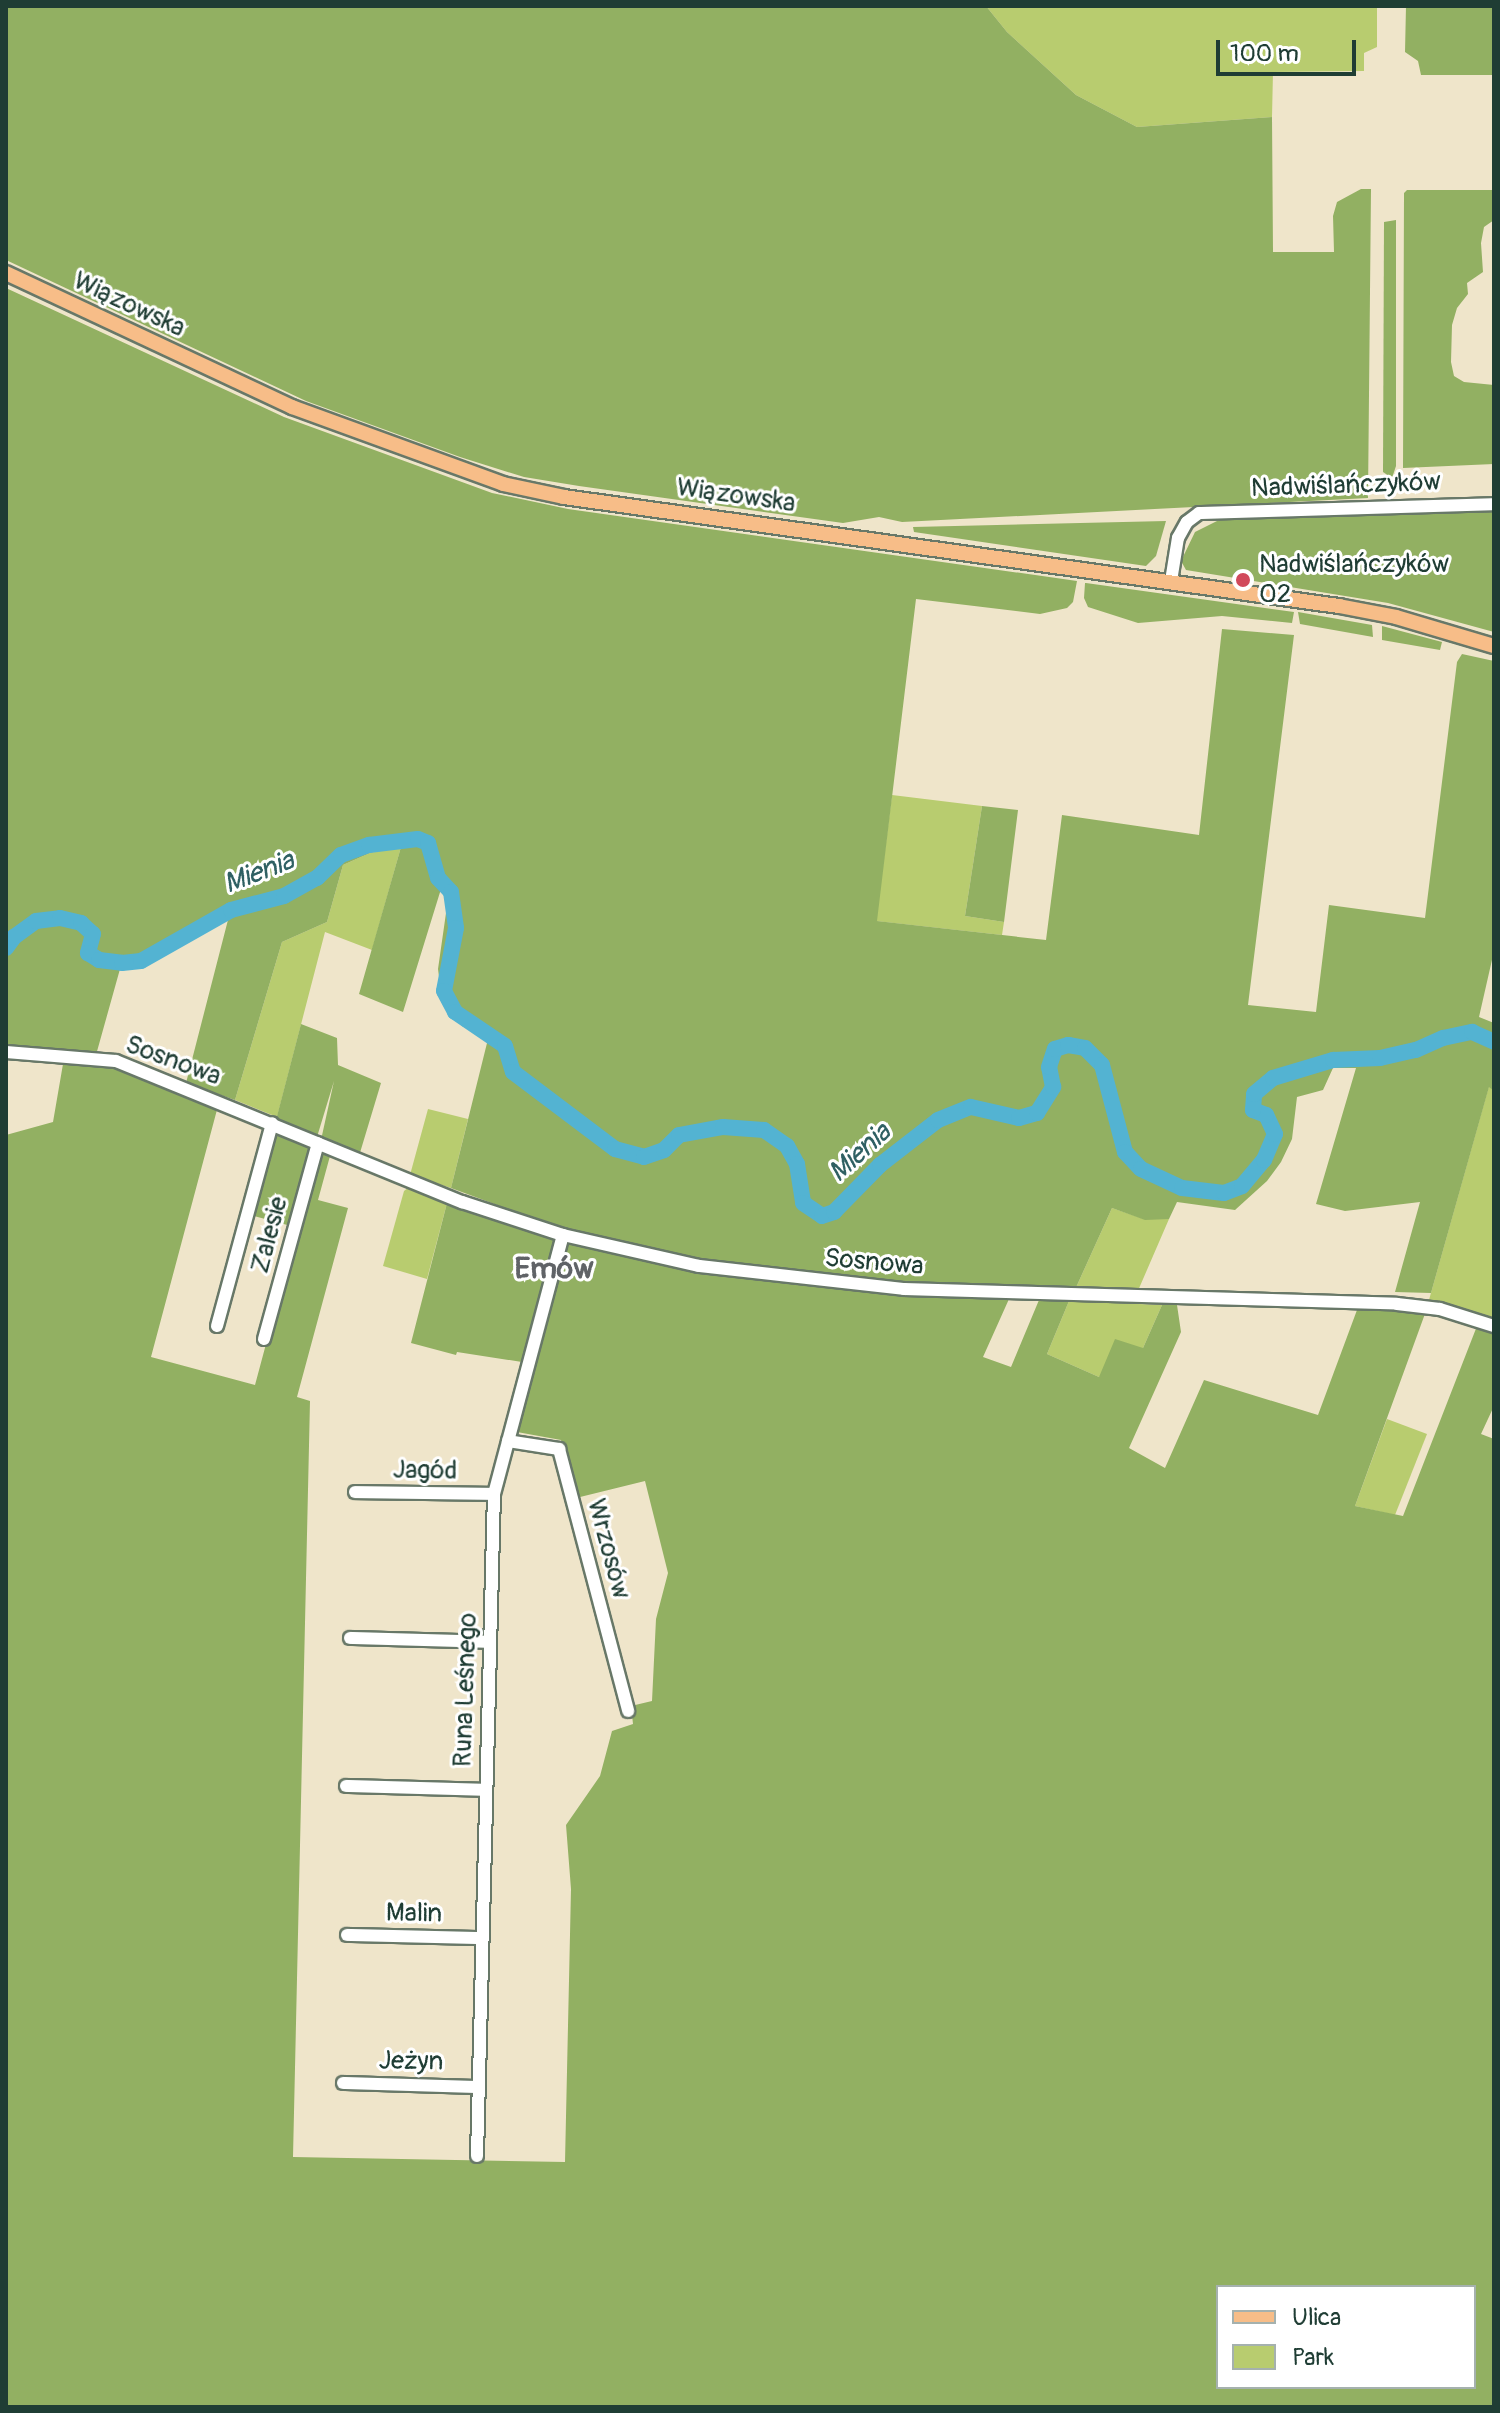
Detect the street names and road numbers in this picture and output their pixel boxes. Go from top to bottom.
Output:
street label: Wiązowska [68,266,190,344]
street label: Nadwiślańczyków [1251,467,1441,505]
street label: Wiązowska [675,472,797,520]
street label: Sosnowa [121,1029,225,1093]
street label: Zalesie [245,1193,295,1277]
street label: Sosnowa [823,1243,925,1283]
street label: Jagód [392,1455,458,1487]
street label: Wrzosów [580,1496,636,1602]
street label: Runa Leśnego [448,1612,484,1768]
street label: Malin [386,1898,442,1930]
street label: Jeżyn [378,2046,444,2078]

